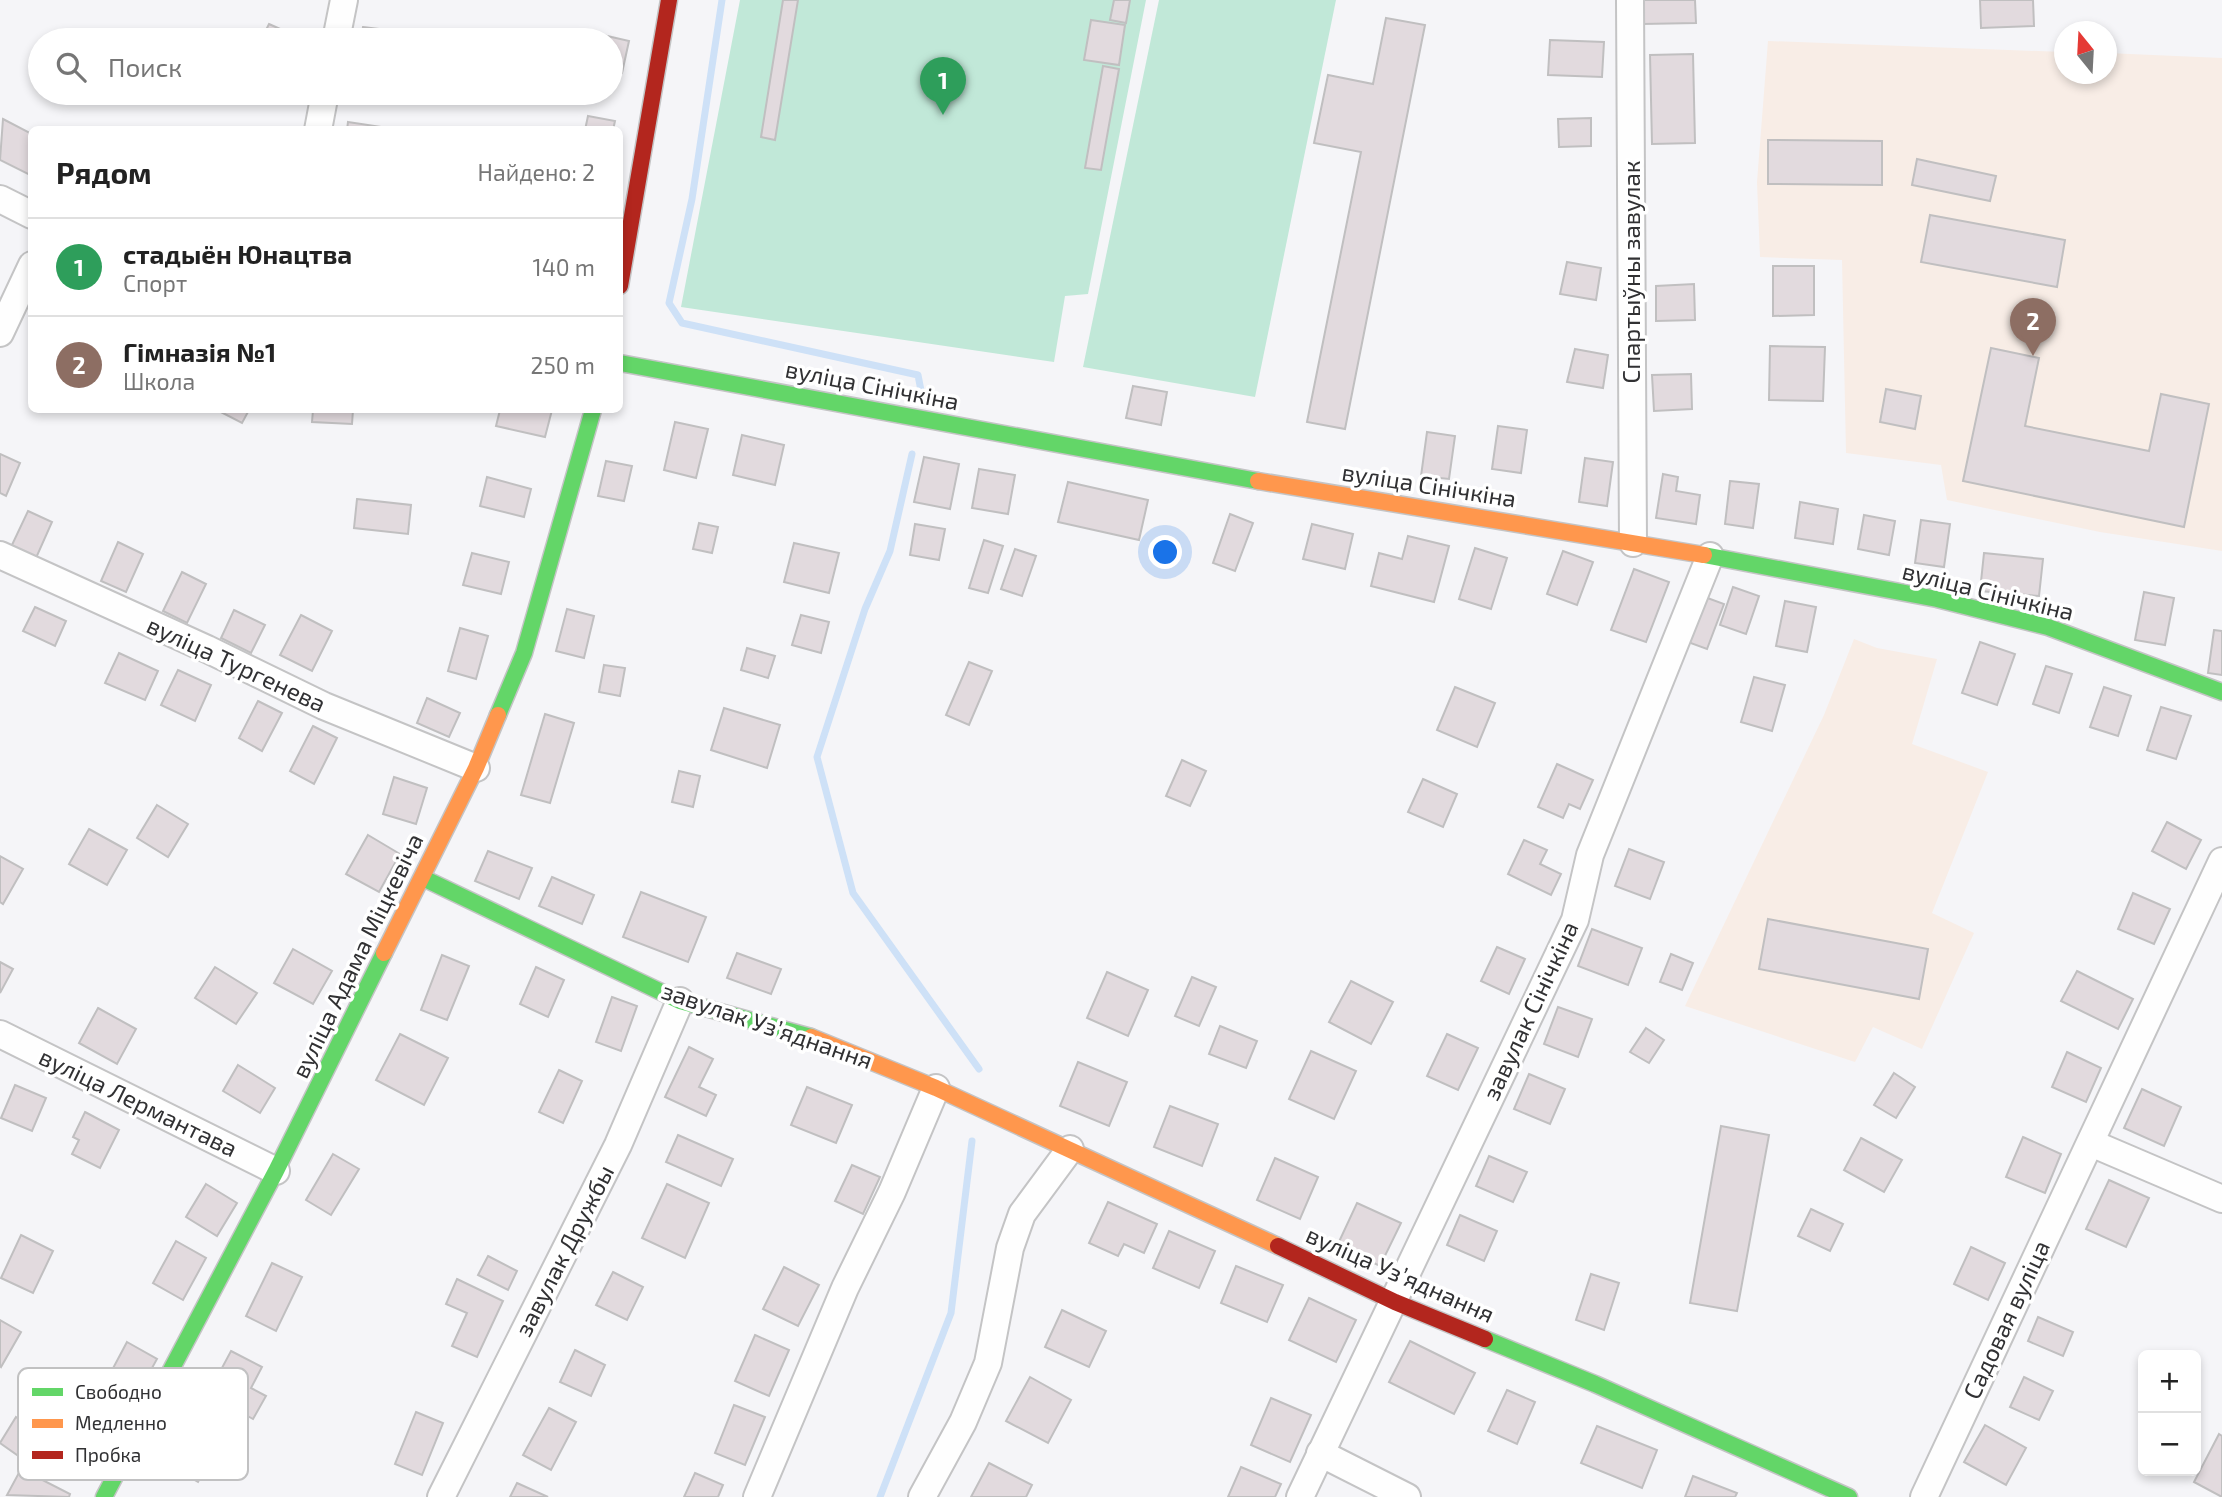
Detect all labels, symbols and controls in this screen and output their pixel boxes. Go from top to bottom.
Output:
north arrow [2054,21,2117,84]
search box [28,28,623,105]
icon: search [52,48,90,86]
text: Поиск [108,51,182,82]
pin: 1 [920,57,966,115]
text: Рядом [56,154,152,190]
text: Найдено: 2 [478,158,595,186]
street label: Спартыўны завулак [1616,160,1646,384]
text: стадыён Юнацтва [123,238,352,269]
text: 1 [74,253,84,281]
text: 140 m [533,253,595,281]
text: Спорт [123,269,187,297]
pin: 2 [2010,298,2056,356]
text: Гімназія №1 [123,336,276,367]
text: 2 [72,351,86,379]
text: 250 m [531,351,595,379]
street label: вуліца Сінічкіна [783,353,961,417]
text: Школа [123,367,195,395]
street label: вуліца Сінічкіна [1340,456,1518,514]
your location [1148,535,1182,569]
street label: вуліца Сінічкіна [1899,555,2077,627]
street label: вуліца Тургенева [142,610,331,719]
street label: вуліца Адама Міцкевіча [285,828,429,1083]
street label: завулак Сінічкіна [1476,916,1585,1105]
street label: завулак Узʼяднання [658,975,877,1075]
street label: вуліца Лермантава [34,1041,242,1163]
street label: завулак Дружбы [508,1160,620,1341]
street label: вуліца Узʼяднання [1302,1219,1499,1329]
street label: Садовая вуліца [1956,1235,2056,1404]
map controls [2138,1350,2201,1476]
button: + [2138,1350,2201,1413]
legend [18,1368,248,1480]
text: Свободно [75,1380,162,1403]
text: Медленно [75,1411,167,1434]
button: − [2138,1413,2201,1476]
text: Пробка [75,1443,141,1466]

